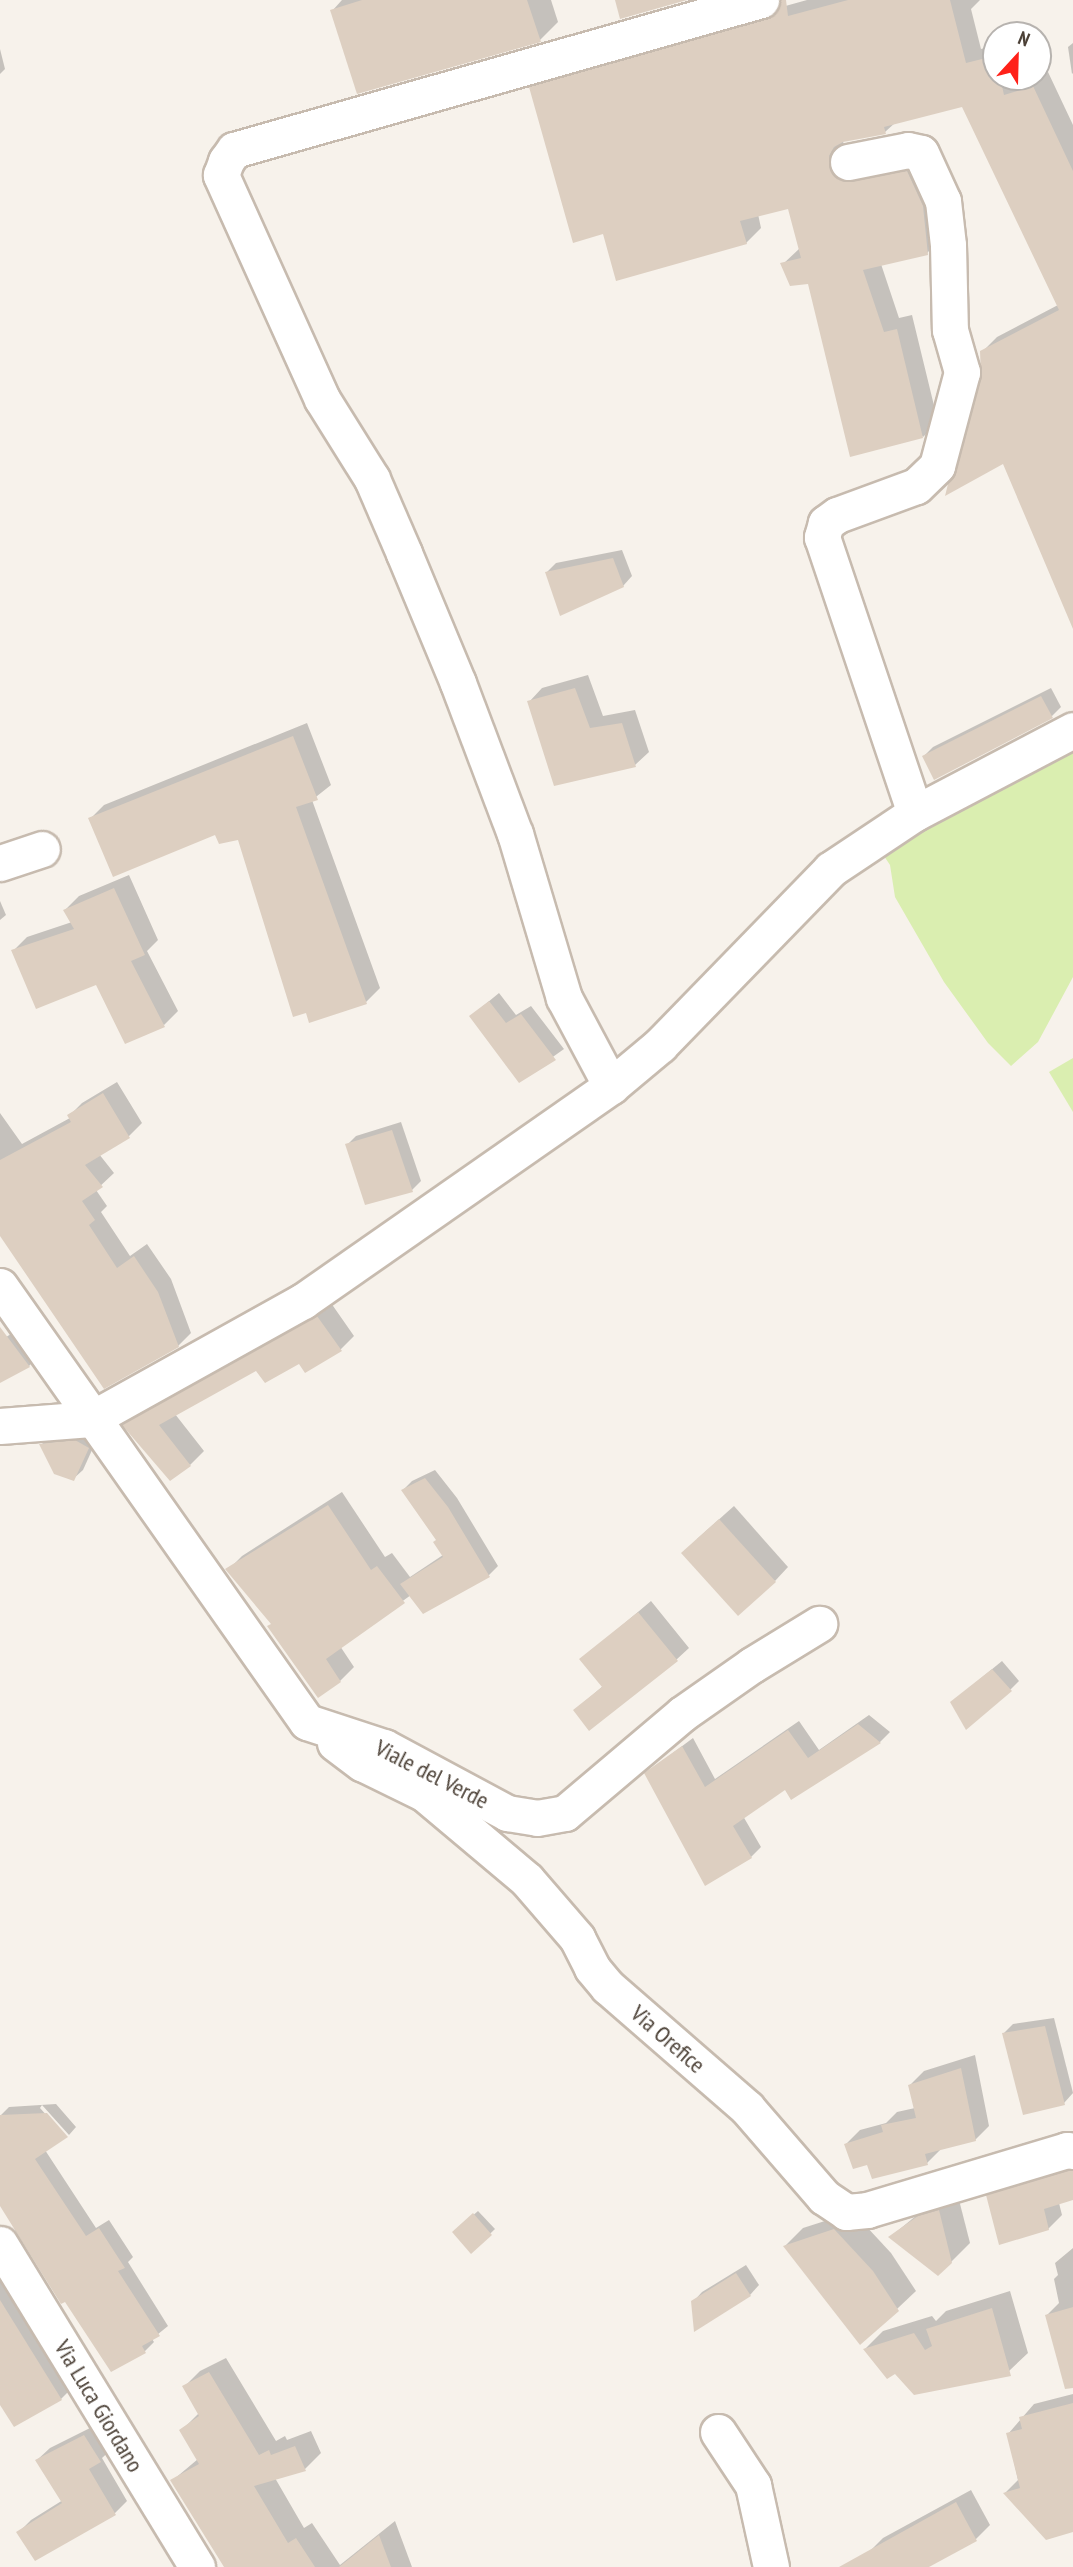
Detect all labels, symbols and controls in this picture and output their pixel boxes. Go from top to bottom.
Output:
north arrow [982,21,1052,91]
text: N [1015,25,1033,51]
street label: Viale del Verde [370,1733,494,1815]
street label: Via Orefice [625,1999,711,2079]
street label: Via Luca Giordano [48,2335,150,2477]

